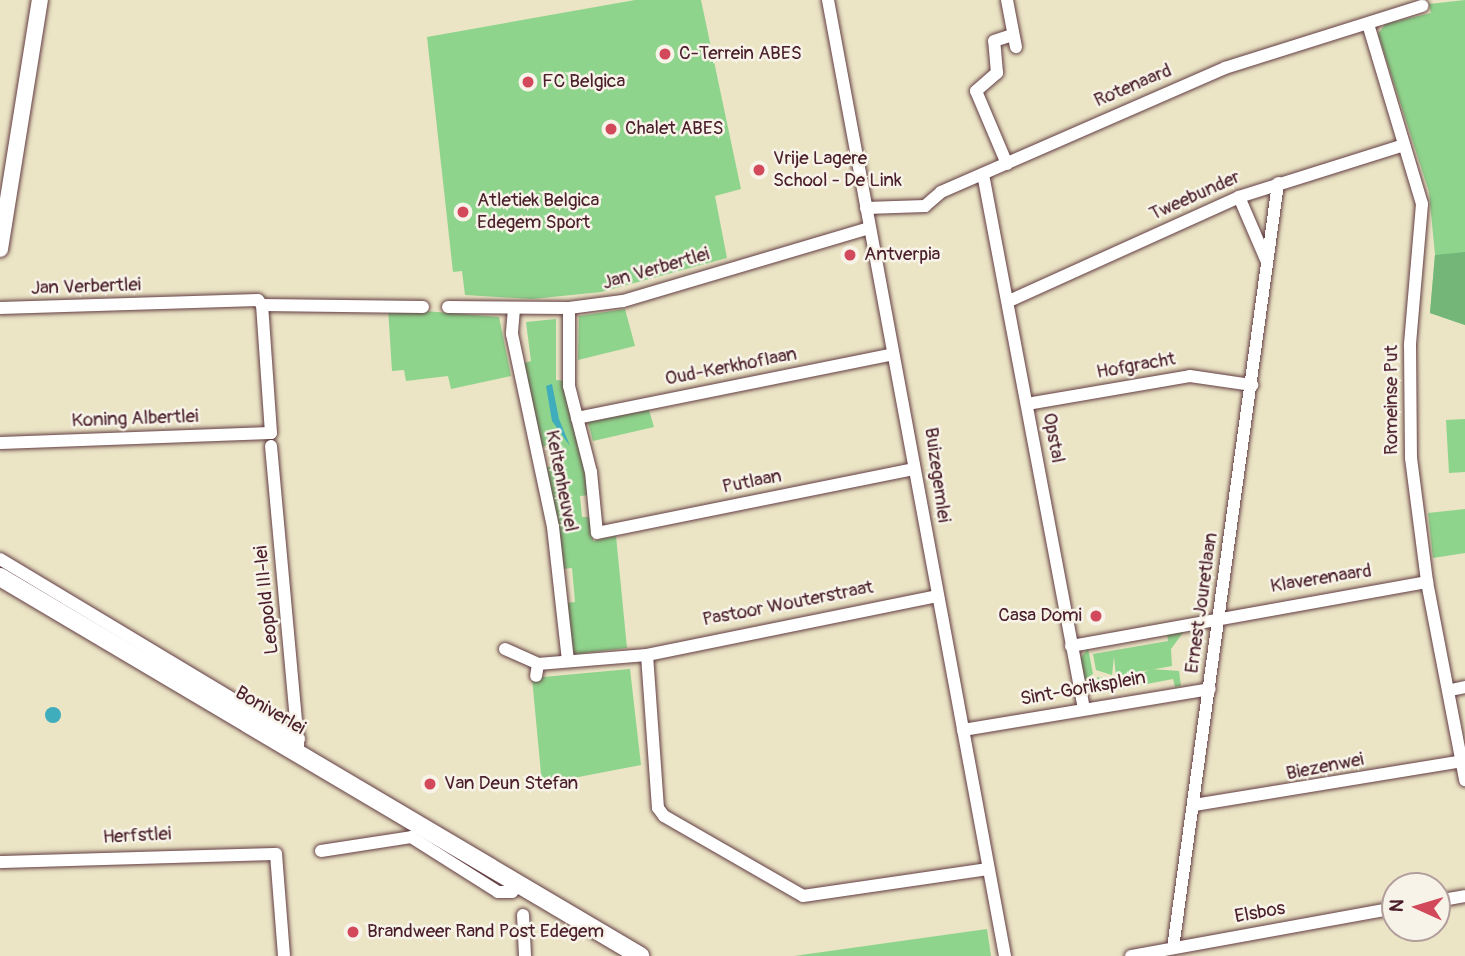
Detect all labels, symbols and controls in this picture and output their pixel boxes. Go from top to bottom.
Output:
place label: C-Terrein ABES [679,43,802,65]
marker: C-Terrein ABES [657,46,673,62]
street label: Rotenaard [1091,59,1175,113]
place label: FC Belgica [542,71,625,93]
marker: FC Belgica [520,74,536,90]
place label: Chalet ABES [625,118,724,140]
marker: Chalet ABES [603,121,619,137]
place label: Vrije Lagere School - De Link [773,148,902,192]
marker: Vrije Lagere School - De Link [751,162,767,178]
street label: Tweebunder [1146,166,1244,226]
place label: Atletiek Belgica Edegem Sport [477,190,599,234]
marker: Atletiek Belgica Edegem Sport [455,204,471,220]
street label: Jan Verbertlei [600,243,712,295]
place label: Antverpia [864,244,940,266]
marker: Antverpia [842,247,858,263]
street label: Jan Verbertlei [31,274,141,300]
street label: Oud-Kerkhoflaan [663,343,799,391]
street label: Romeinse Put [1381,345,1403,455]
street label: Hofgracht [1095,348,1177,384]
street label: Koning Albertlei [71,405,199,433]
street label: Opstal [1037,411,1069,465]
street label: Buizegemlei [919,426,955,524]
street label: Keltenheuvel [540,428,582,534]
street label: Putlaan [720,465,784,499]
street label: Ernest Jouretlaan [1181,531,1223,675]
street label: Leopold III-lei [250,545,284,655]
street label: Klaverenaard [1269,560,1373,598]
street label: Pastoor Wouterstraat [701,576,875,632]
place label: Casa Domi [998,605,1082,627]
marker: Casa Domi [1088,608,1104,624]
street label: Sint-Goriksplein [1019,667,1147,711]
street label: Boniverlei [231,682,309,740]
street label: Biezenwei [1284,748,1366,786]
place label: Van Deun Stefan [444,773,578,795]
marker: Van Deun Stefan [422,776,438,792]
street label: Herfstlei [102,823,172,849]
north arrow [1381,872,1451,942]
street label: Elsbos [1233,897,1287,929]
text: N [1385,898,1409,913]
place label: Brandweer Rand Post Edegem [367,921,604,943]
marker: Brandweer Rand Post Edegem [345,924,361,940]

